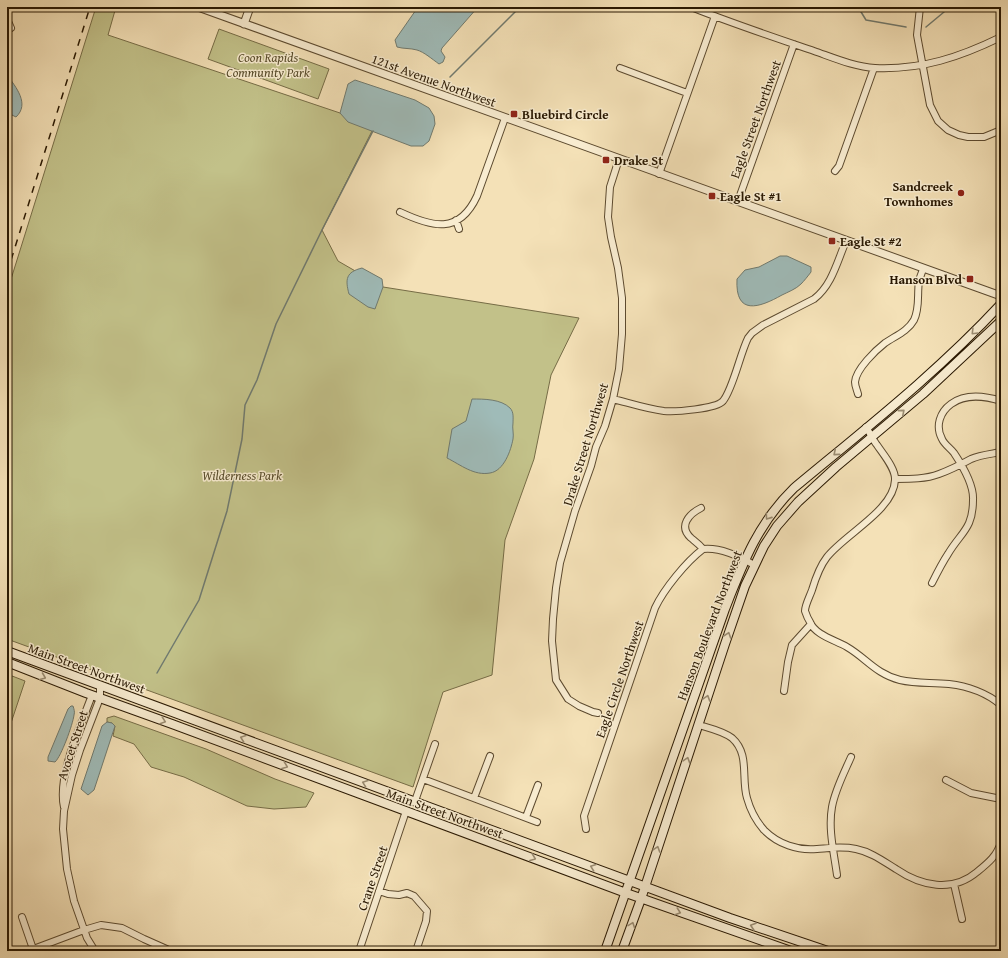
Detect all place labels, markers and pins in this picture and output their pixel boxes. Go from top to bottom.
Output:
place label: Bluebird Circle [522,105,609,124]
marker: Bluebird Circle [509,109,519,119]
place label: Drake St [614,151,663,170]
marker: Drake St [601,155,611,165]
place label: Sandcreek Townhomes [884,177,954,211]
place label: Eagle St #1 [720,187,782,206]
marker: Sandcreek Townhomes [956,188,966,198]
marker: Eagle St #1 [707,191,717,201]
place label: Eagle St #2 [840,232,902,251]
marker: Eagle St #2 [827,236,837,246]
place label: Hanson Blvd [889,270,963,289]
marker: Hanson Blvd [965,274,975,284]

